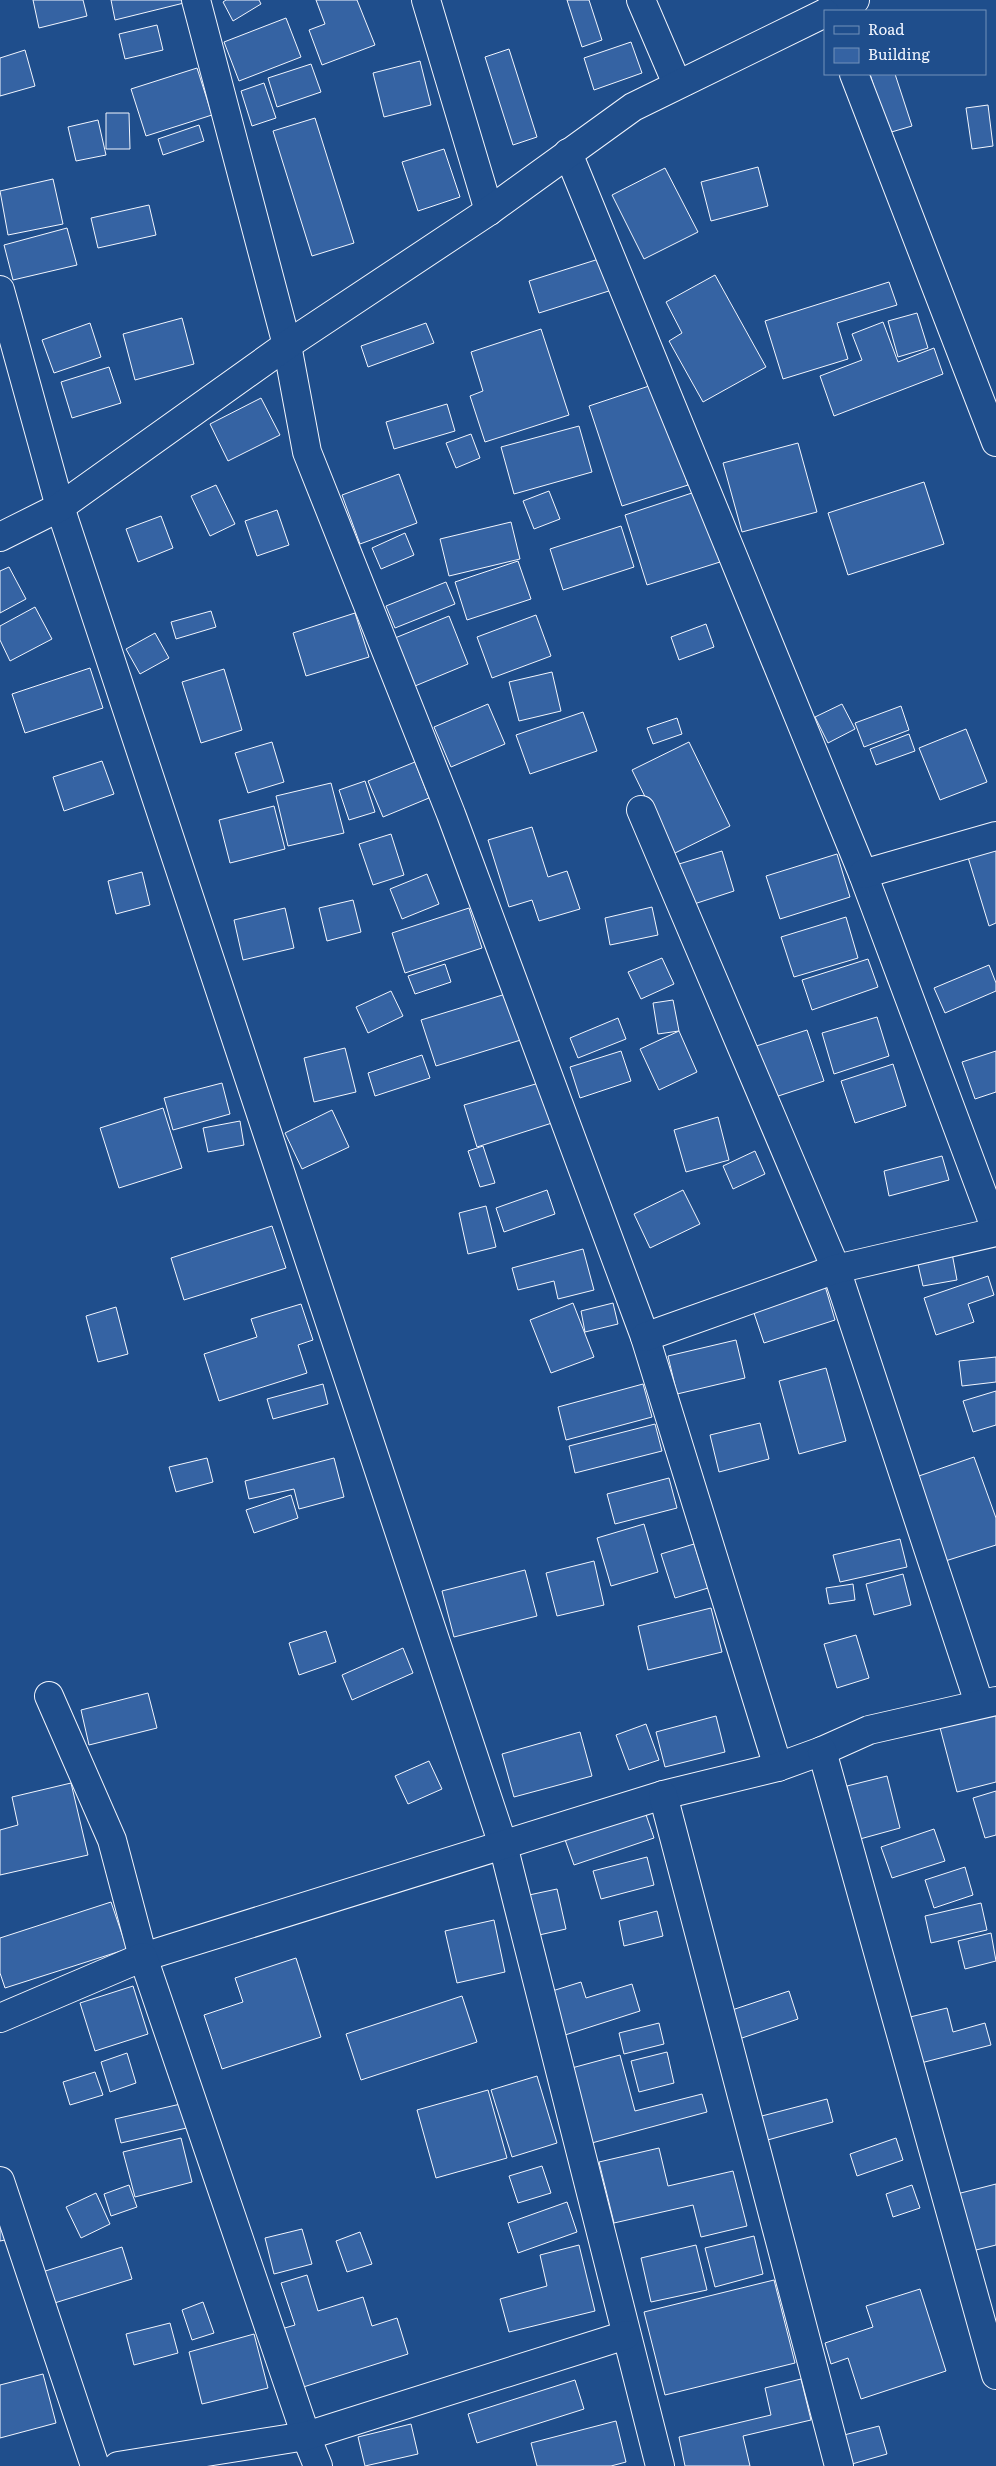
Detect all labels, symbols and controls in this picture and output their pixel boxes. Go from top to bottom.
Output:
legend [824,10,986,75]
text: Road [868,17,904,40]
text: Building [868,42,930,65]

